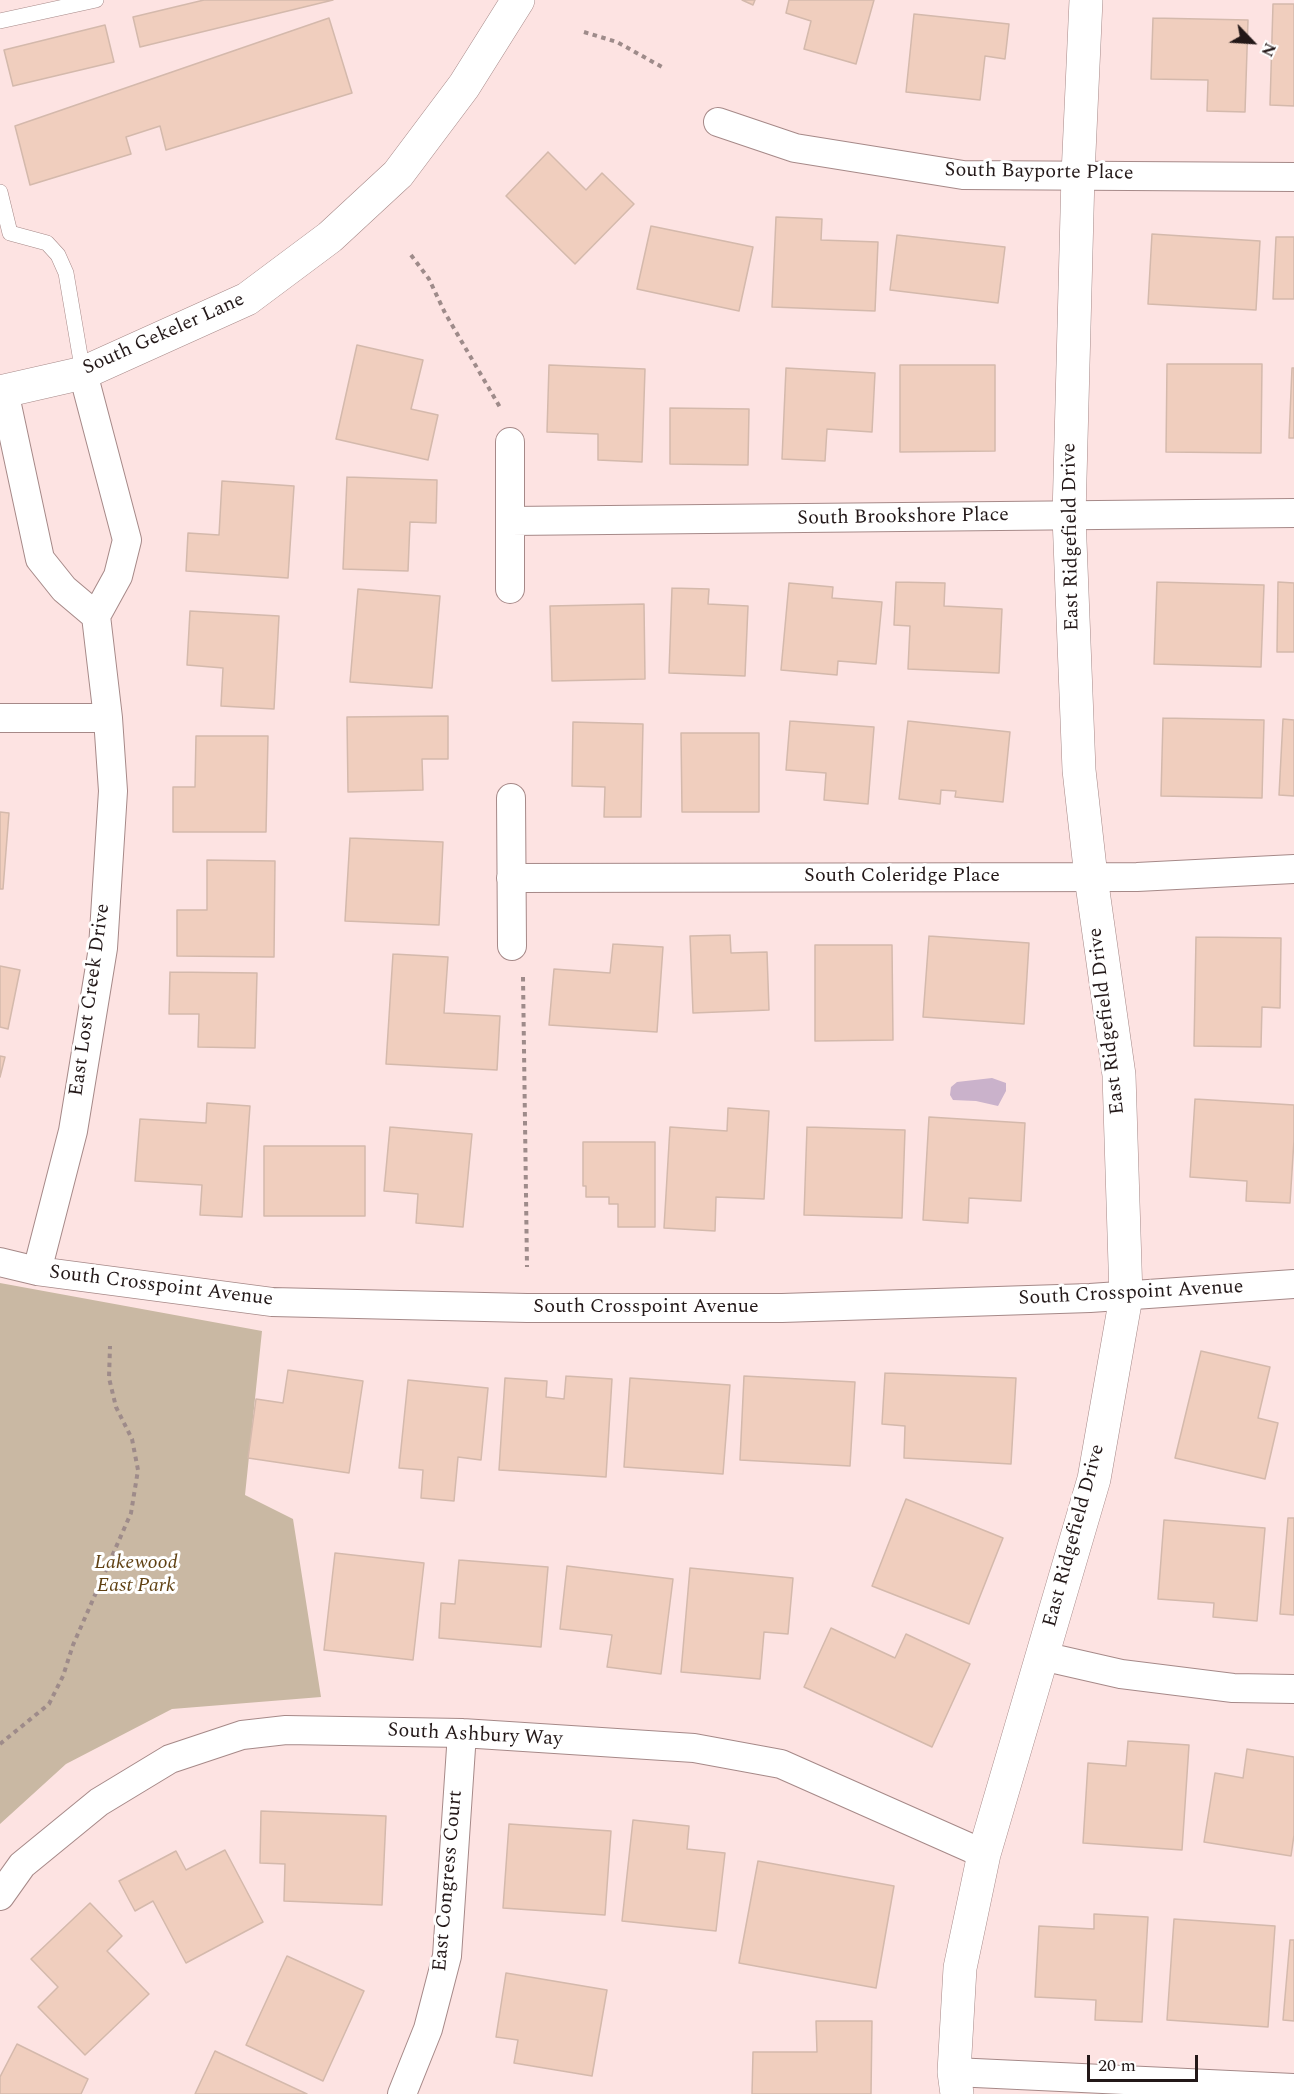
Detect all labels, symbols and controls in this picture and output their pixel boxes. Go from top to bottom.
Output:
north arrow [1222,12,1282,72]
text: N [1255,39,1282,61]
street label: South Bayporte Place [944,159,1134,187]
street label: South Gekeler Lane [79,289,249,381]
street label: East Ridgefield Drive [1058,443,1086,631]
street label: South Brookshore Place [797,504,1009,532]
street label: South Coleridge Place [804,865,1000,889]
street label: East Lost Creek Drive [66,902,116,1098]
street label: East Ridgefield Drive [1085,926,1131,1116]
street label: South Crosspoint Avenue [48,1261,274,1313]
street label: South Crosspoint Avenue [1018,1276,1244,1312]
street label: South Crosspoint Avenue [533,1296,759,1320]
street label: East Ridgefield Drive [1039,1442,1111,1630]
park label: Lakewood East Park [94,1552,178,1599]
street label: South Ashbury Way [387,1719,563,1753]
street label: East Congress Court [429,1789,469,1973]
scale bar [1090,2043,1201,2081]
text: 20 m [1098,2052,1136,2079]

